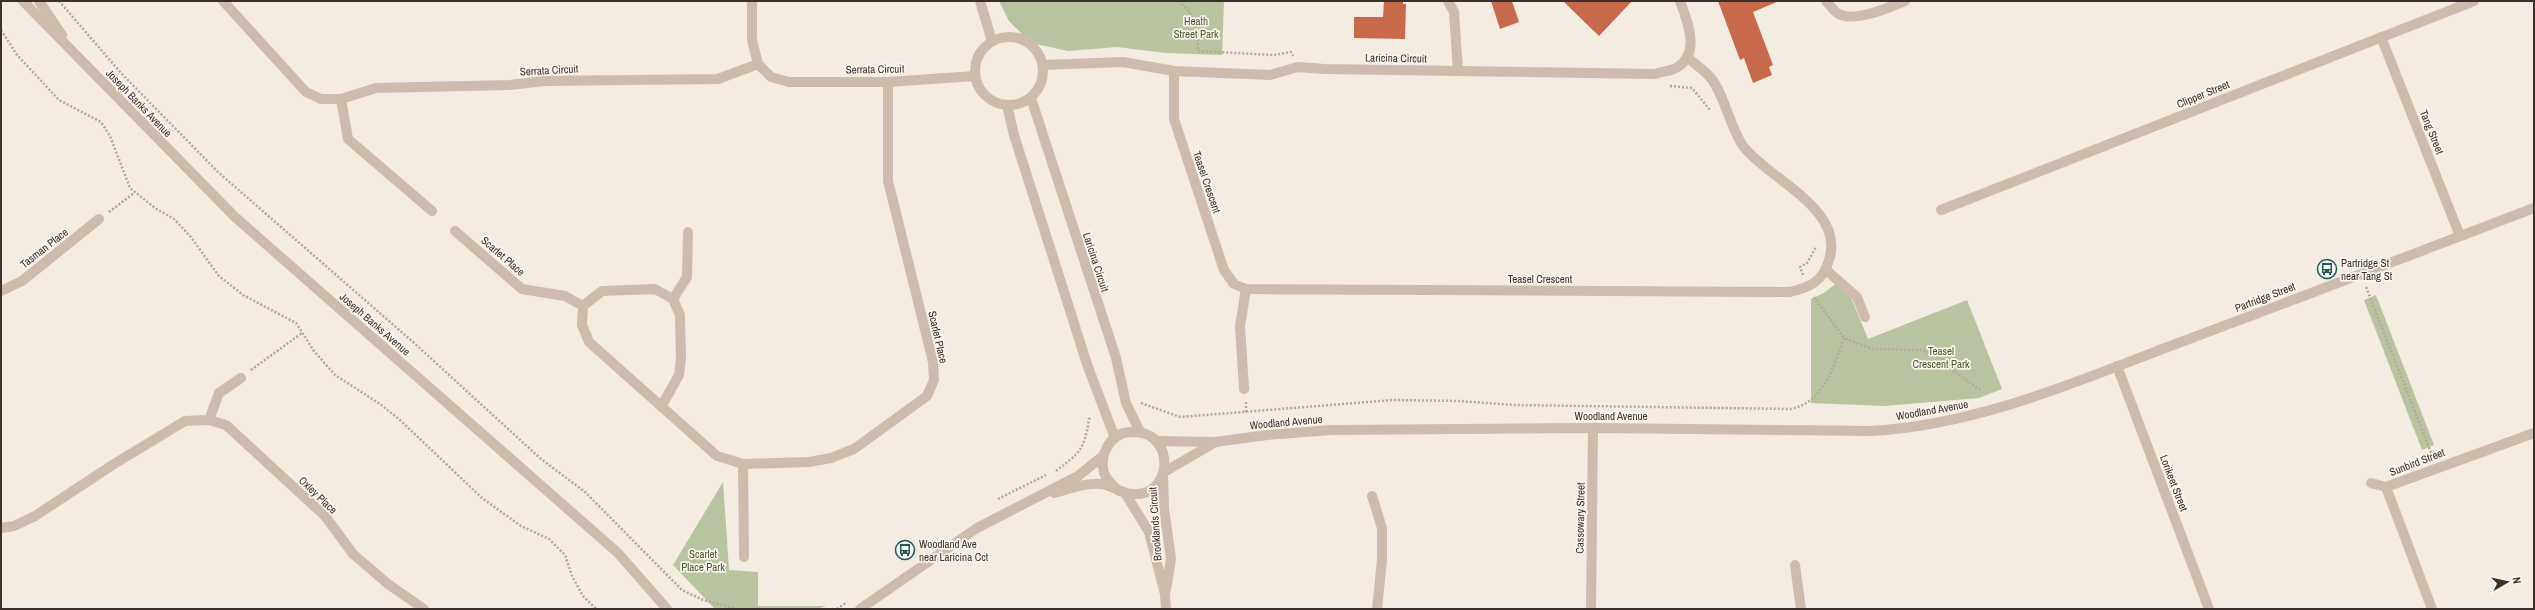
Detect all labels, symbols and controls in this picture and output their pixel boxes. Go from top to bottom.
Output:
park label: Heath Street Park [1173,14,1219,41]
street label: Laricina Circuit [1365,50,1427,66]
street label: Serrata Circuit [519,61,579,79]
street label: Serrata Circuit [846,61,905,77]
street label: Joseph Banks Avenue [103,66,175,140]
street label: Clipper Street [2175,77,2232,111]
street label: Tang Street [2417,108,2447,157]
street label: Teasel Crescent [1190,149,1224,215]
street label: Tasman Place [17,225,71,271]
street label: Laricina Circuit [1080,231,1112,294]
street label: Scarlet Place [478,233,528,279]
place label: Partridge St near Tang St [2341,256,2393,283]
bus stop icon: Partridge St near Tang St [2316,258,2338,280]
street label: Teasel Crescent [1508,272,1573,286]
street label: Partridge Street [2233,279,2298,315]
street label: Joseph Banks Avenue [337,289,413,359]
street label: Scarlet Place [925,310,951,364]
park label: Teasel Crescent Park [1912,344,1970,371]
street label: Woodland Avenue [1895,397,1969,423]
street label: Woodland Avenue [1575,409,1647,423]
street label: Woodland Avenue [1249,412,1323,432]
street label: Sunbird Street [2387,445,2447,479]
street label: Lorikeet Street [2157,453,2191,514]
street label: Oxley Place [296,473,340,517]
street label: Cassowary Street [1572,482,1588,554]
street label: Brooklands Circuit [1145,486,1165,561]
place label: Woodland Ave near Laricina Cct [919,537,989,564]
bus stop icon: Woodland Ave near Laricina Cct [894,539,916,561]
park label: Scarlet Place Park [681,547,725,574]
north arrow [2487,562,2527,602]
text: N [2509,576,2524,585]

